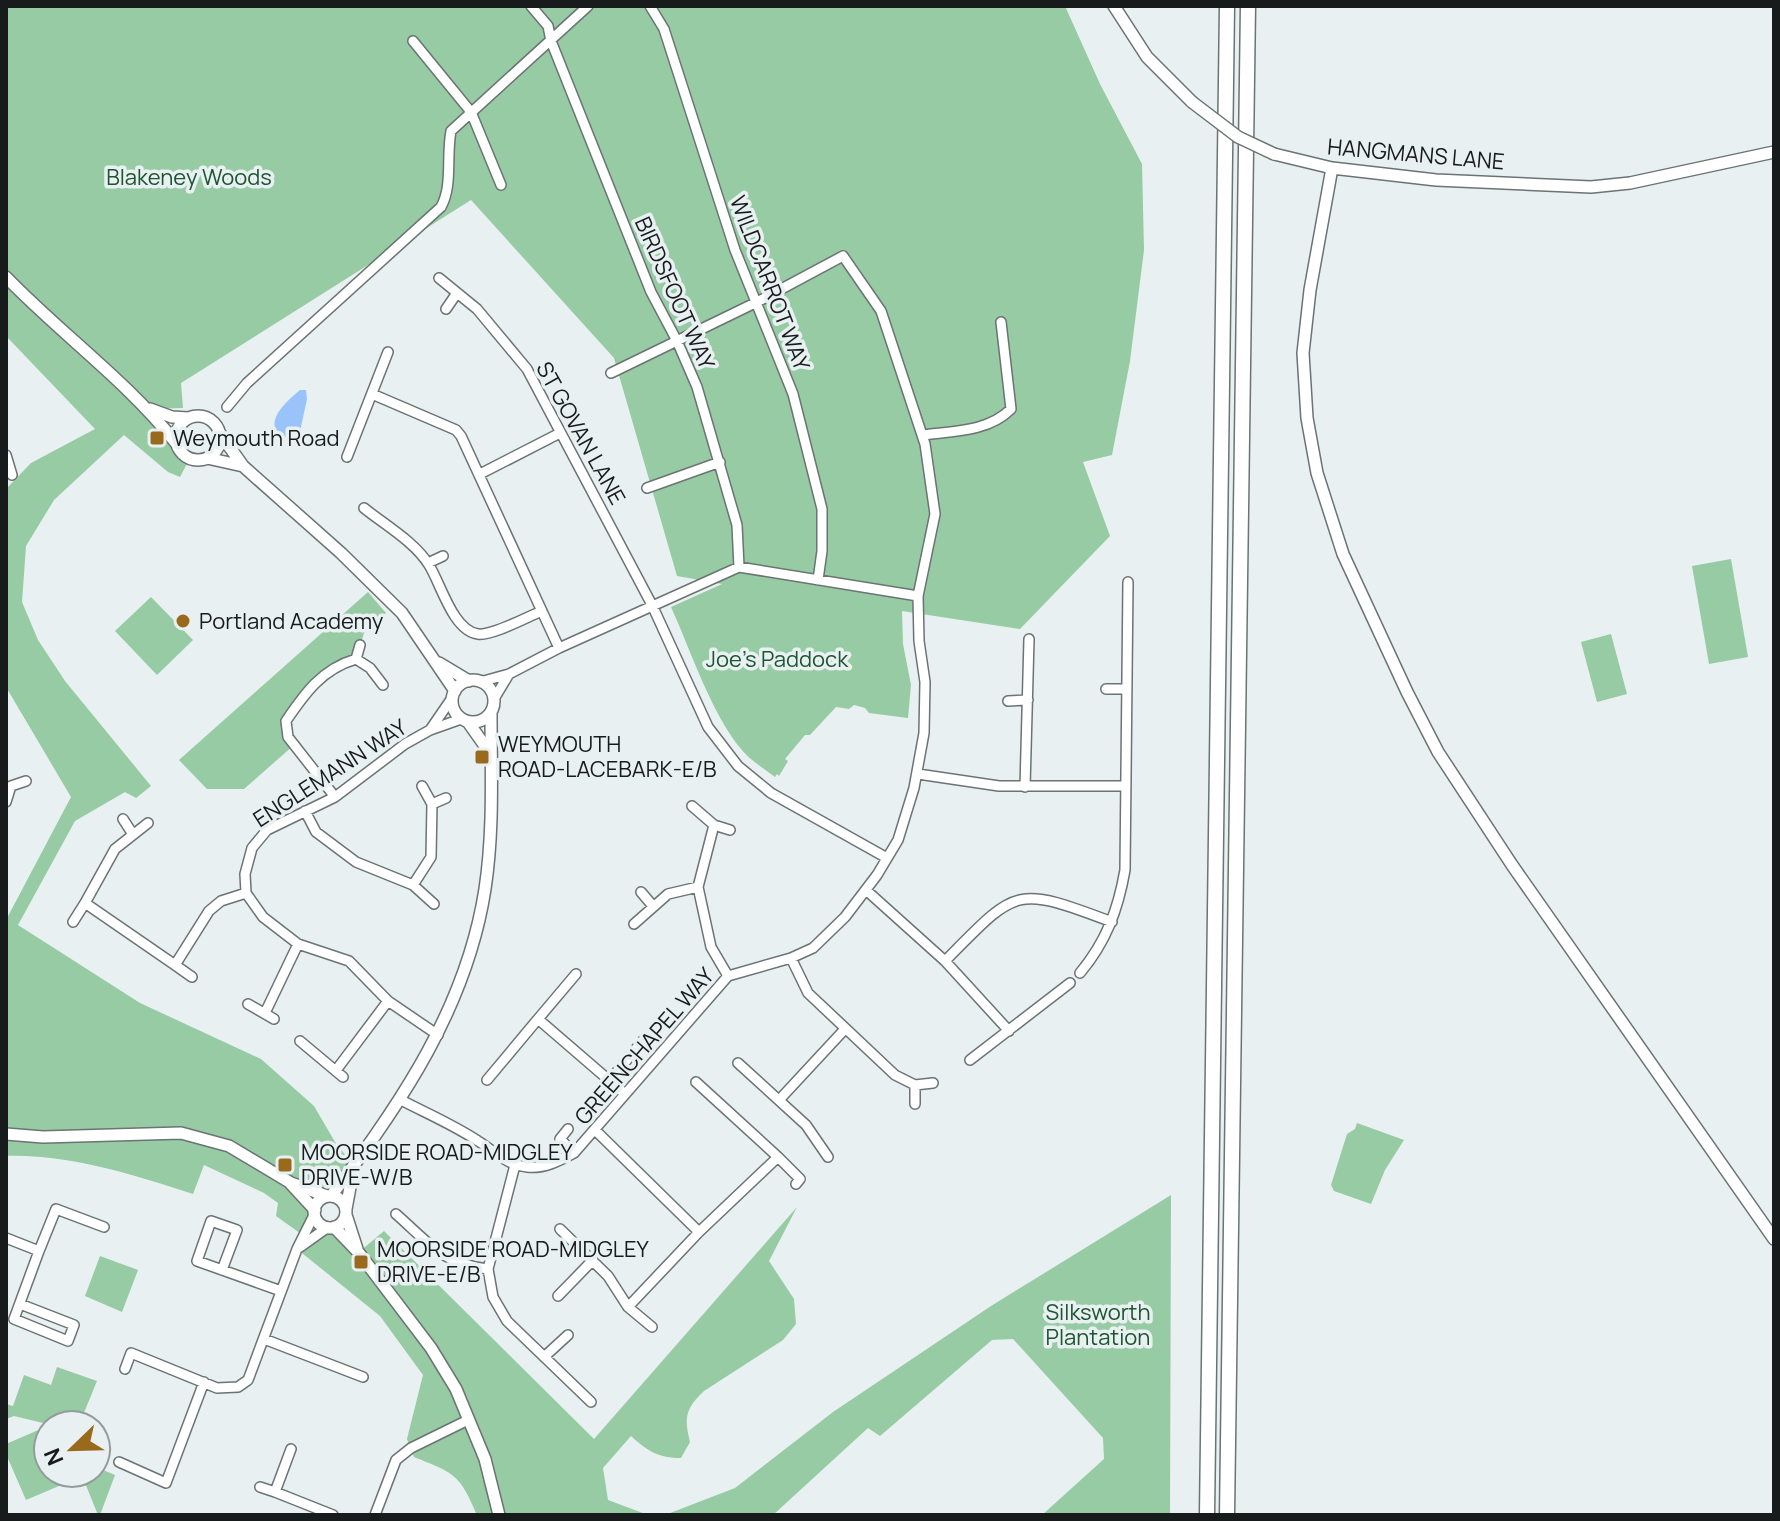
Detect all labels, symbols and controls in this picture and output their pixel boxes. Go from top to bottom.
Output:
street label: HANGMANS LANE [1326,131,1506,177]
park label: Blakeney Woods [106,162,272,192]
street label: WILDCARROT WAY [723,191,817,375]
street label: BIRDSFOOT WAY [628,212,722,375]
street label: ST GOVAN LANE [529,356,633,510]
place label: Weymouth Road [173,423,340,453]
marker: Weymouth Road [148,429,166,447]
place label: Portland Academy [199,606,384,636]
marker: Portland Academy [174,612,192,630]
park label: Joe's Paddock [706,644,849,674]
street label: ENGLEMANN WAY [247,712,413,834]
place label: WEYMOUTH ROAD-LACEBARK-E/B [498,729,716,784]
marker: WEYMOUTH ROAD-LACEBARK-E/B [473,748,491,766]
street label: GREENCHAPEL WAY [568,961,721,1131]
place label: MOORSIDE ROAD-MIDGLEY DRIVE-W/B [301,1137,574,1192]
marker: MOORSIDE ROAD-MIDGLEY DRIVE-W/B [276,1156,294,1174]
place label: MOORSIDE ROAD-MIDGLEY DRIVE-E/B [377,1234,650,1289]
marker: MOORSIDE ROAD-MIDGLEY DRIVE-E/B [352,1253,370,1271]
park label: Silksworth Plantation [1046,1297,1150,1352]
north arrow [32,1409,112,1489]
text: N [37,1444,70,1470]

